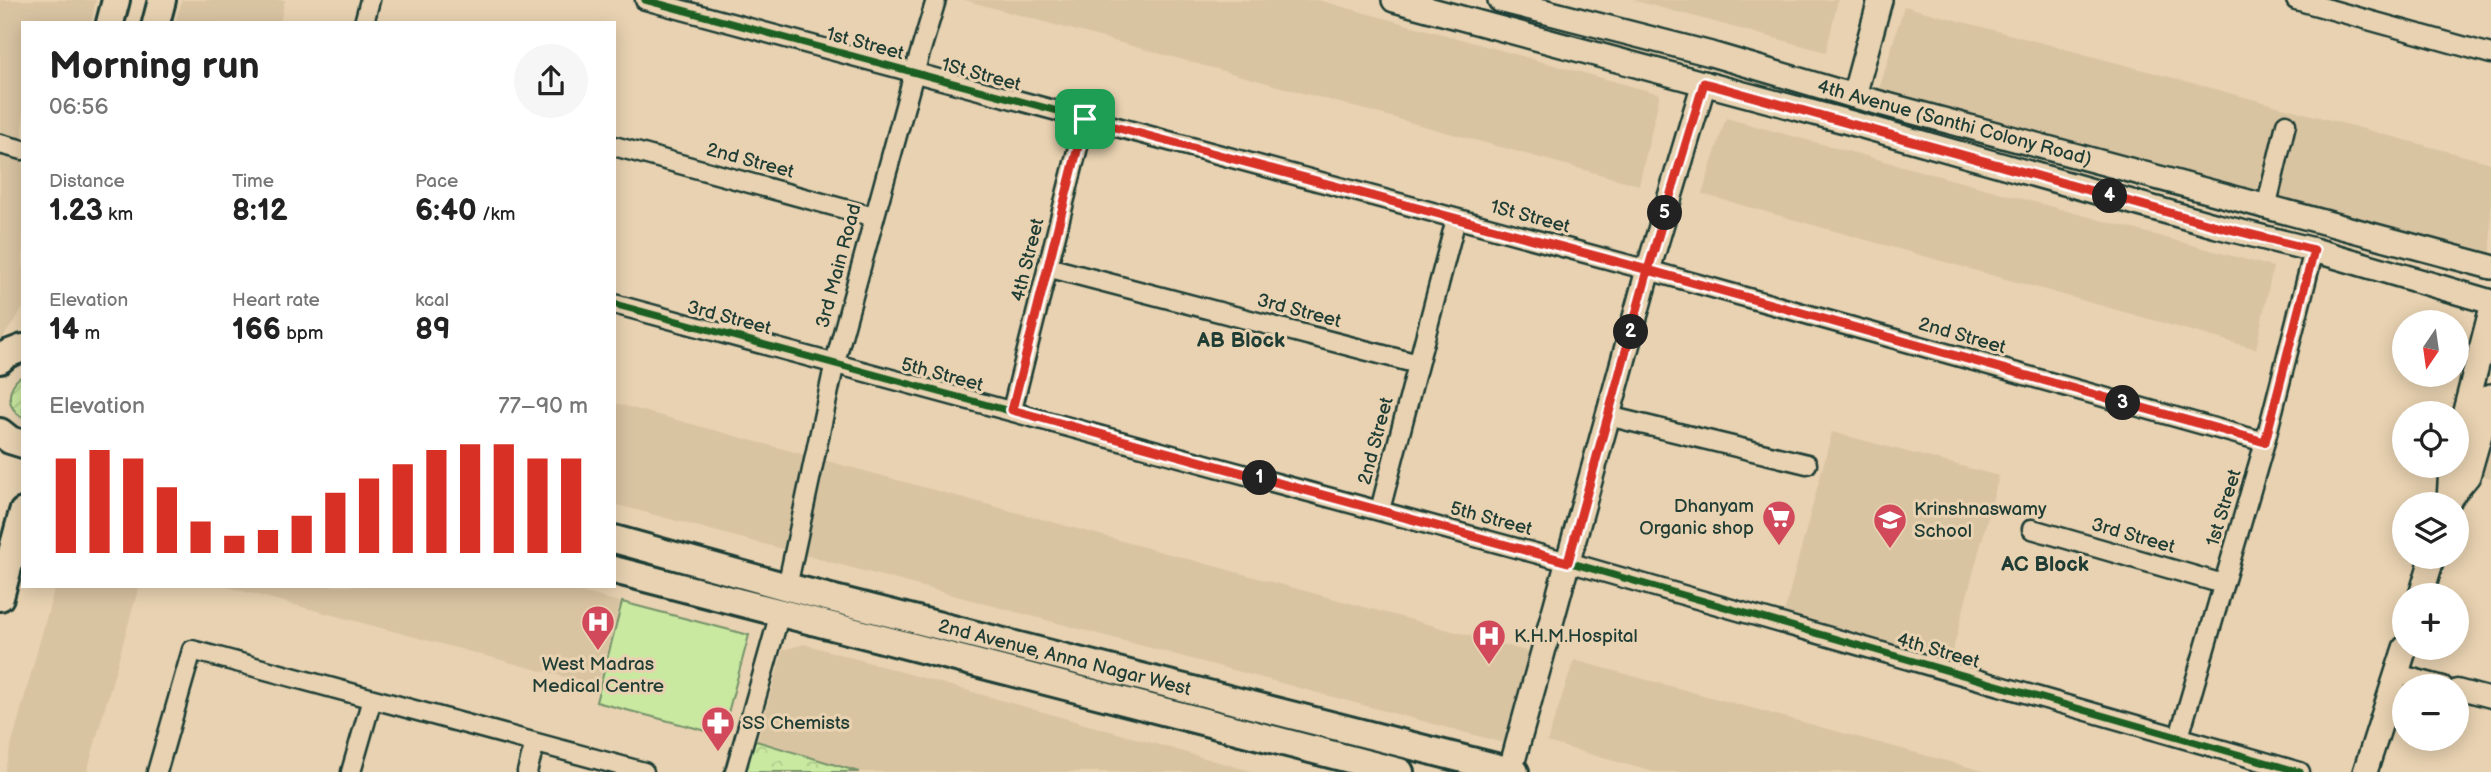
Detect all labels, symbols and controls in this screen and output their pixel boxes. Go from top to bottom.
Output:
street label: 1st Street [824,23,907,65]
text: Morning run [49,44,260,89]
button: share [514,44,588,118]
street label: 1St Street [939,53,1024,97]
street label: 4th Avenue (Santhi Colony Road) [1815,74,2094,171]
pin [1055,89,1115,149]
text: 06:56 [49,93,108,121]
icon: arrive [1066,100,1104,138]
street label: 2nd Street [704,138,796,184]
text: Distance [49,170,125,193]
text: Time [232,170,274,193]
text: Pace [415,170,458,193]
pin: 4 [2092,178,2128,214]
text: 4 [2104,184,2115,207]
text: 1.23 [49,193,103,229]
text: 8:12 [232,193,288,229]
text: 6:40 [415,193,477,229]
street label: 1St Street [1488,195,1573,239]
pin: 5 [1648,196,1682,230]
street label: 3rd Main Road [811,201,867,331]
text: 5 [1659,201,1670,224]
text: km [103,203,133,226]
text: /km [477,203,516,226]
street label: 4th Street [1007,216,1049,304]
text: Elevation [49,289,128,312]
text: Heart rate [232,289,320,312]
text: kcal [415,289,449,312]
street label: 3rd Street [1254,289,1344,333]
street label: 3rd Street [684,296,774,340]
north arrow [2392,310,2469,387]
map controls [2392,310,2469,751]
text: 14 [49,312,79,348]
text: 166 [232,312,281,348]
text: 89 [415,312,451,348]
street label: 2nd Street [1916,313,2008,359]
pin: 2 [1614,314,1648,350]
text: 2 [1625,320,1636,343]
text: m [79,322,100,345]
text: bpm [281,322,324,345]
district label: AB Block [1196,328,1285,353]
street label: 5th Street [898,353,986,397]
pin: 3 [2106,386,2140,420]
text: 3 [2117,391,2128,414]
text: Elevation [49,392,145,420]
text: 77–90 m [498,392,588,420]
street label: 2nd Street [1353,395,1399,487]
button: locate [2392,401,2469,478]
pin: 1 [1242,461,1278,496]
text: 1 [1256,466,1264,489]
street label: 1st Street [2201,466,2247,549]
button: layers [2392,492,2469,569]
place label: Dhanyam Organic shop [1639,495,1754,540]
street label: 5th Street [1447,497,1535,541]
supermarket icon: Dhanyam Organic shop [1760,498,1798,547]
place label: Krinshnaswamy School [1914,498,2047,543]
school or university icon: Krinshnaswamy School [1871,501,1909,550]
street label: 3rd Street [2089,513,2178,559]
district label: AC Block [2000,552,2089,577]
button: + [2392,583,2469,660]
hospital icon: West Madras Medical Centre [579,603,617,652]
street label: 2nd Avenue, Anna Nagar West [936,614,1194,701]
hospital icon: K.H.M.Hospital [1470,617,1508,666]
place label: K.H.M.Hospital [1514,625,1638,648]
street label: 4th Street [1894,628,1982,674]
place label: West Madras Medical Centre [532,653,664,698]
button: − [2392,674,2469,751]
pharmacy icon: SS Chemists [699,704,737,753]
place label: SS Chemists [742,712,850,735]

